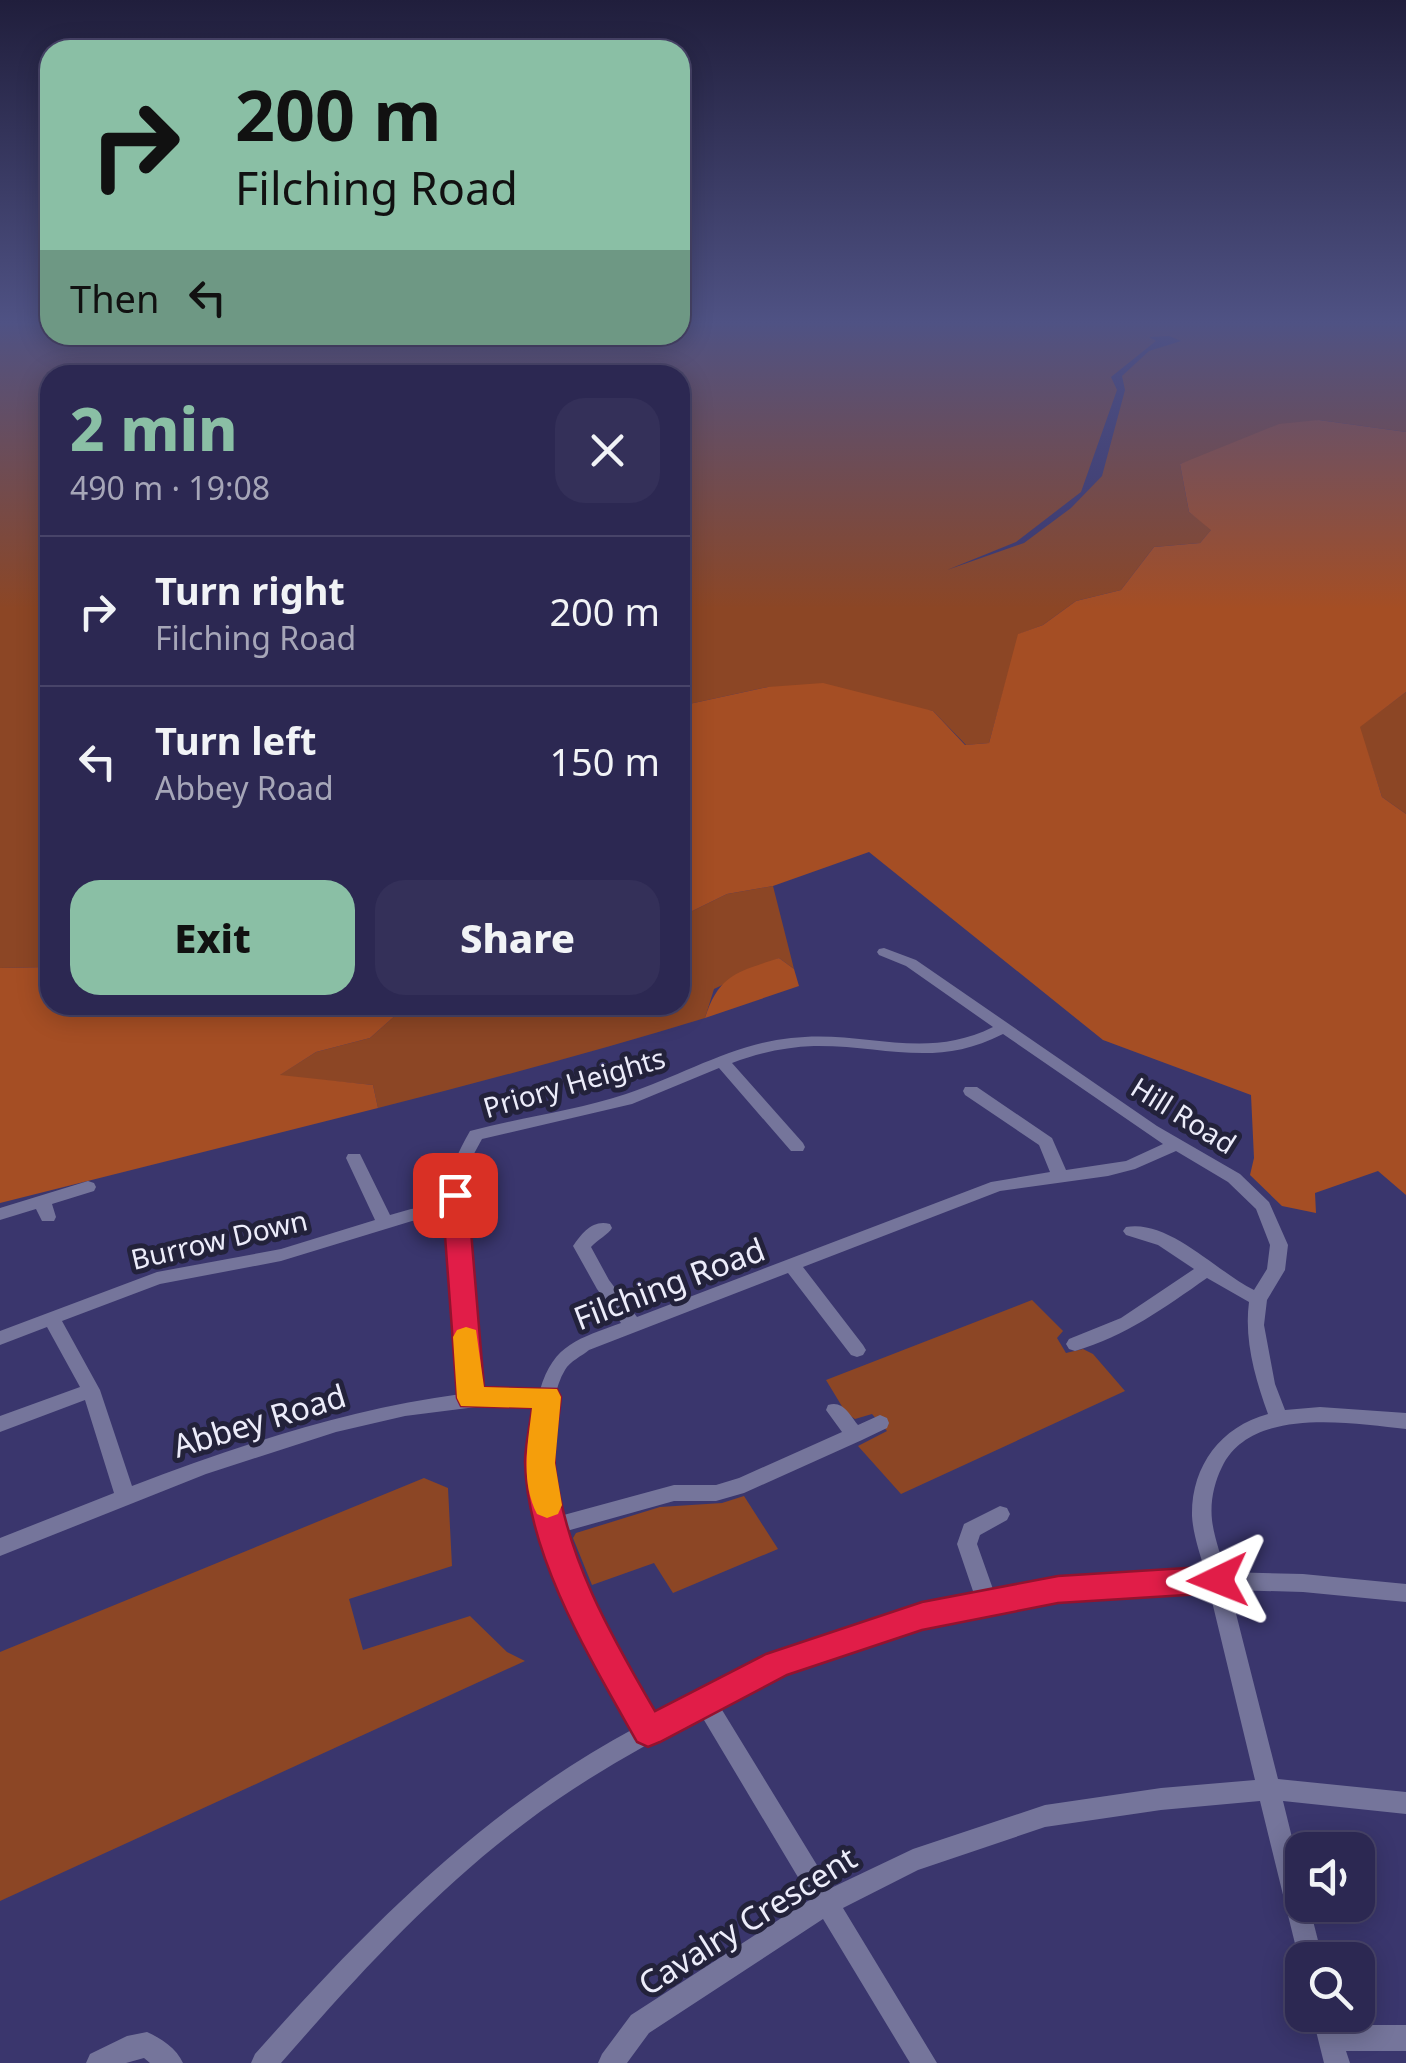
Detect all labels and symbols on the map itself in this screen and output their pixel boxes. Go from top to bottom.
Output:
street label: Priory Heights [479,1038,669,1126]
street label: Hill Road [1124,1068,1244,1162]
pin [413,1153,498,1238]
street label: Burrow Down [127,1200,311,1278]
street label: Filching Road [567,1227,771,1339]
street label: Abbey Road [167,1373,351,1467]
position arrow [1166,1528,1270,1632]
street label: Cavalry Crescent [630,1836,864,2004]

